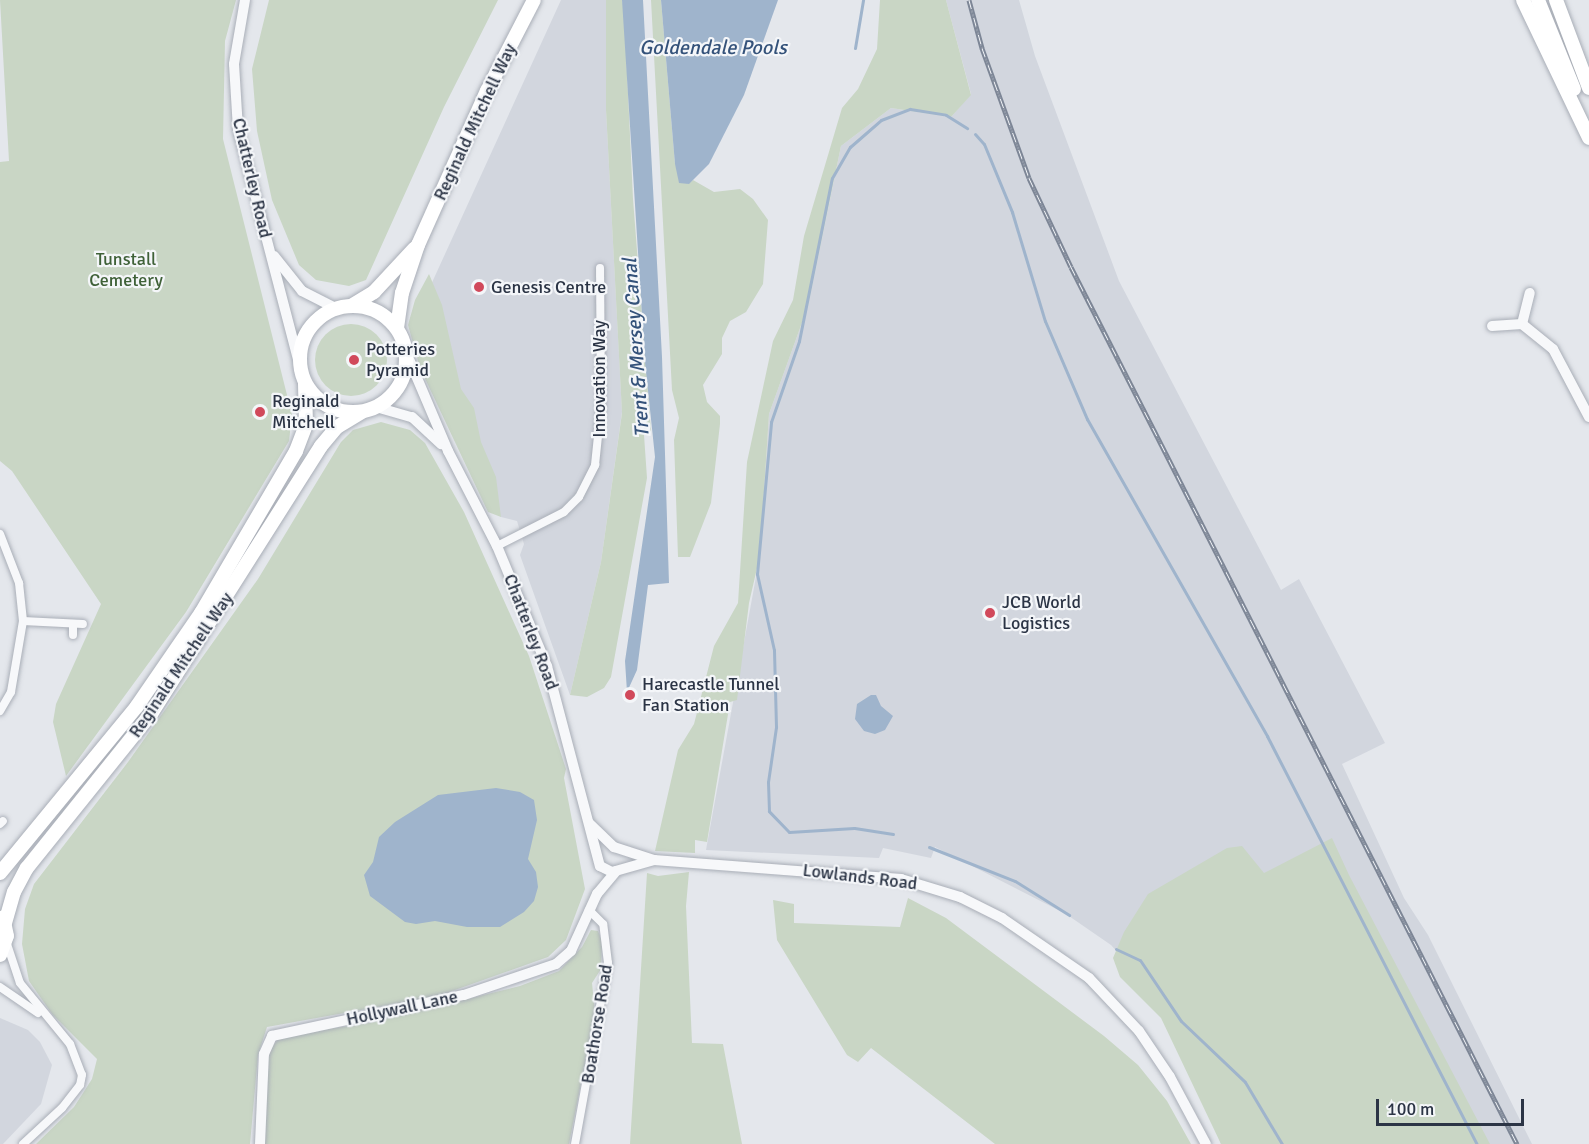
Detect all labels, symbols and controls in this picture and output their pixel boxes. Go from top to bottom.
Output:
water label: Goldendale Pools [639,35,787,59]
street label: Reginald Mitchell Way [429,40,521,204]
street label: Chatterley Road [228,116,276,240]
park label: Tunstall Cemetery [89,249,163,292]
water label: Trent & Mersey Canal [618,257,654,439]
place label: Genesis Centre [491,276,606,298]
marker: Genesis Centre [472,280,486,294]
street label: Innovation Way [588,320,610,438]
place label: Potteries Pyramid [366,339,435,382]
marker: Potteries Pyramid [347,353,361,367]
place label: Reginald Mitchell [272,391,340,434]
marker: Reginald Mitchell [253,405,267,419]
street label: Chatterley Road [499,571,563,693]
street label: Reginald Mitchell Way [124,588,238,742]
place label: JCB World Logistics [1002,592,1081,634]
marker: JCB World Logistics [983,606,997,620]
place label: Harecastle Tunnel Fan Station [642,674,780,716]
marker: Harecastle Tunnel Fan Station [623,688,637,702]
street label: Lowlands Road [801,859,919,895]
street label: Boathorse Road [577,963,617,1085]
street label: Hollywall Lane [344,986,460,1030]
scale bar [1379,1087,1528,1125]
text: 100 m [1387,1098,1434,1120]

